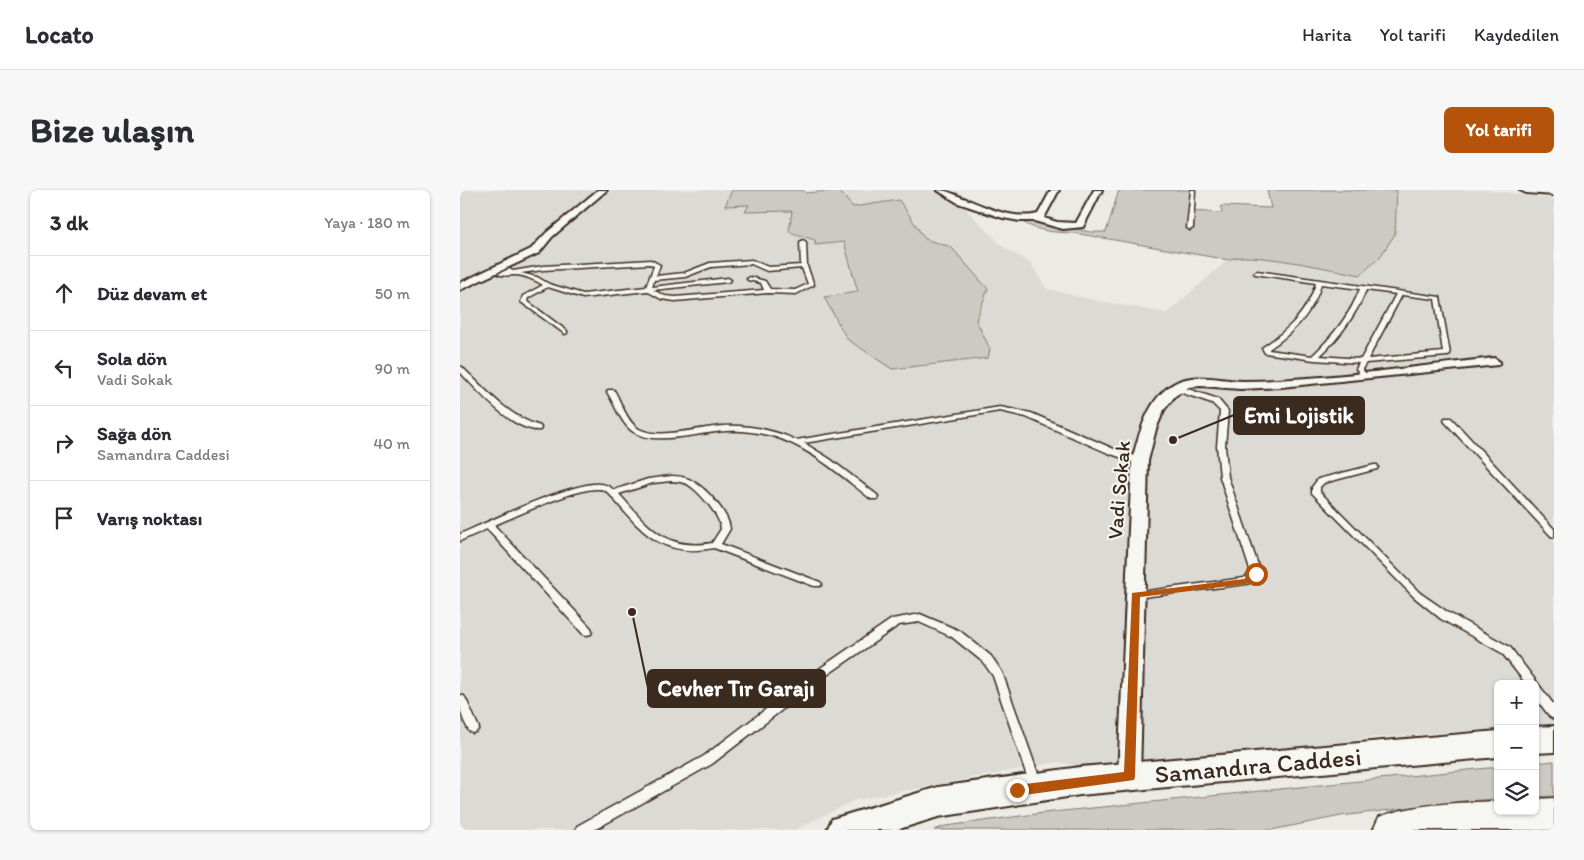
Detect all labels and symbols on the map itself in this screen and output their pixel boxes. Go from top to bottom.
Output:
callout: Emi Lojistik [1234,397,1364,434]
text: Emi Lojistik [1244,402,1355,429]
street label: Vadi Sokak [1102,439,1135,540]
route start [1245,563,1268,586]
callout: Cevher Tır Garajı [648,670,825,707]
text: Cevher Tır Garajı [657,675,815,702]
street label: Samandıra Caddesi [1153,741,1363,789]
route end [1006,779,1029,802]

